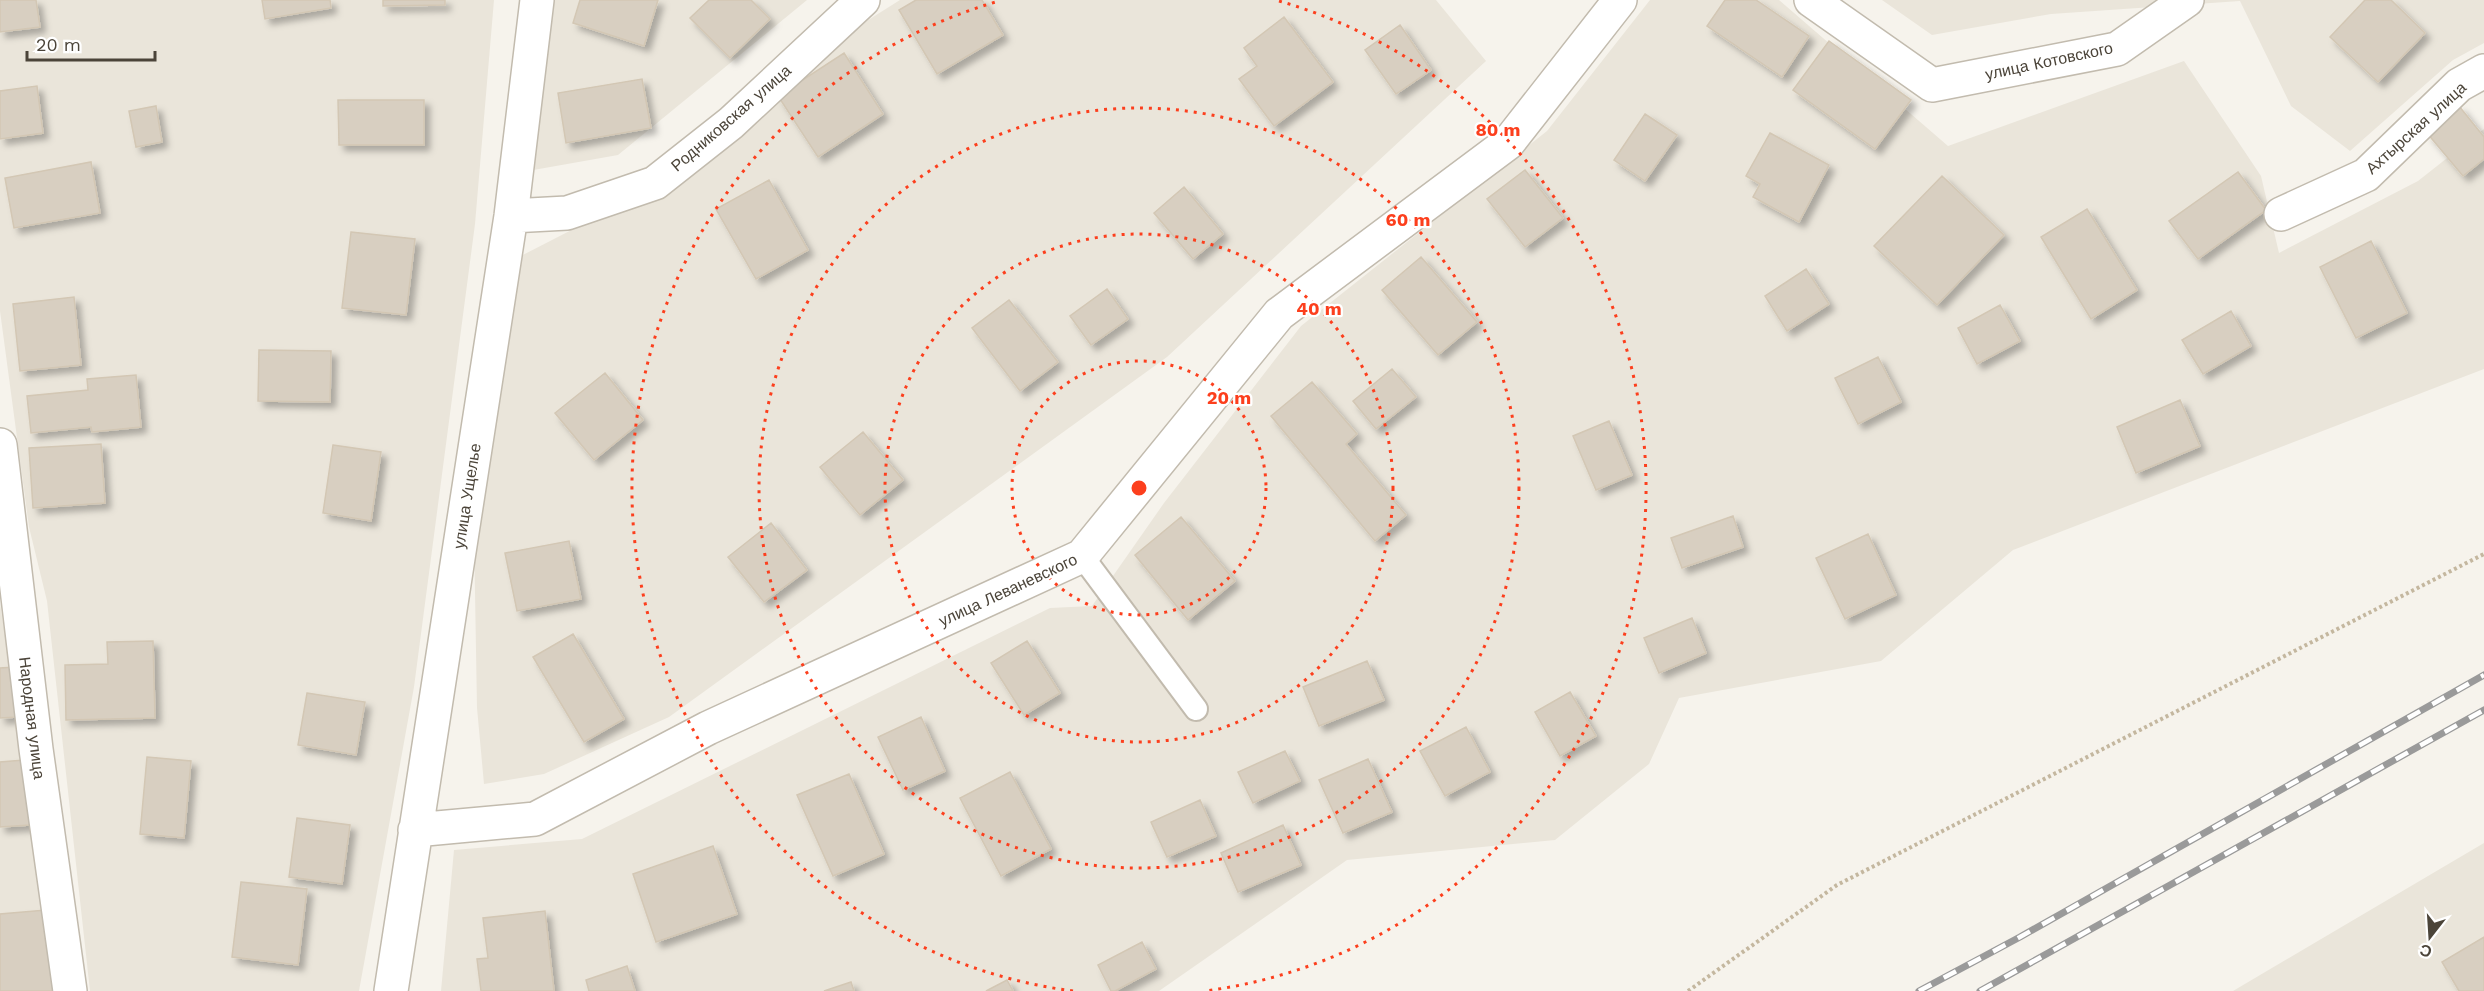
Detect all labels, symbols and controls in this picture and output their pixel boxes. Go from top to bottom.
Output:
scale bar [27,24,154,62]
text: 20 m [36,34,81,55]
street label: улица Котовского [1983,38,2115,84]
street label: Родниковская улица [667,61,795,175]
street label: Ахтырская улица [2362,78,2470,178]
text: 80 m [1476,119,1520,140]
text: 60 m [1386,209,1430,230]
text: 40 m [1296,298,1342,319]
text: 20 m [1207,387,1251,408]
street label: улица Ущелье [449,442,485,550]
centre of rings [1129,478,1149,498]
street label: улица Леваневского [936,550,1080,630]
street label: Народная улица [15,656,49,780]
north arrow [2400,907,2460,967]
text: С [2417,940,2434,962]

